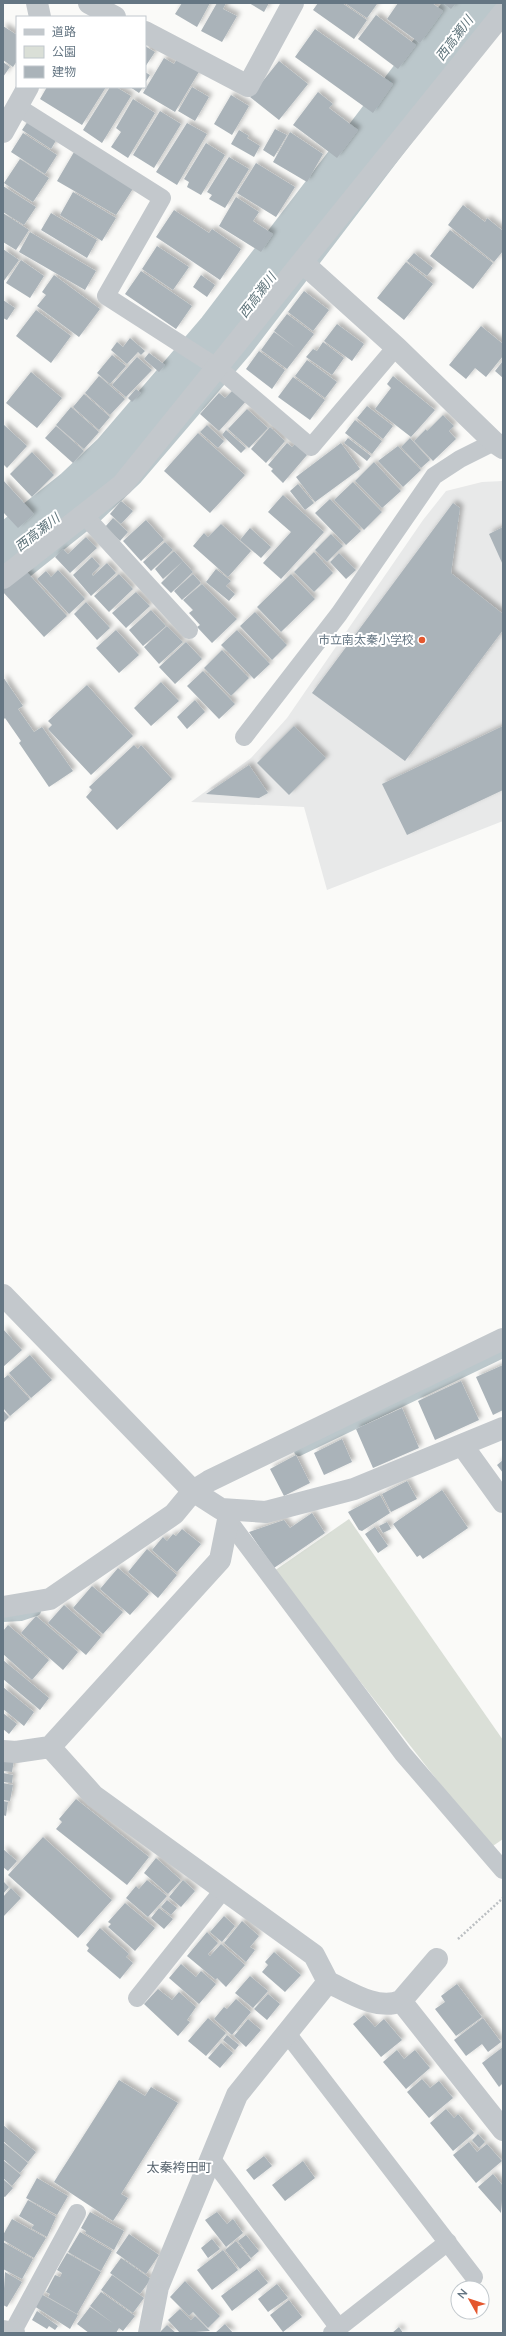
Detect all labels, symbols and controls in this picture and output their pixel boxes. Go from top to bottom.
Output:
water label: 西高瀬川 [432,11,477,64]
legend [16,16,146,88]
text: 道路 [52,24,76,39]
text: 公園 [52,44,76,59]
text: 建物 [52,64,76,79]
water label: 西高瀬川 [235,268,280,321]
water label: 西高瀬川 [12,508,64,554]
place label: 市立南太秦小学校 [318,632,414,647]
marker: 市立南太秦小学校 [417,635,427,645]
district label: 太秦袴田町 [146,2159,212,2175]
north arrow [450,2280,490,2320]
text: N [454,2286,470,2301]

